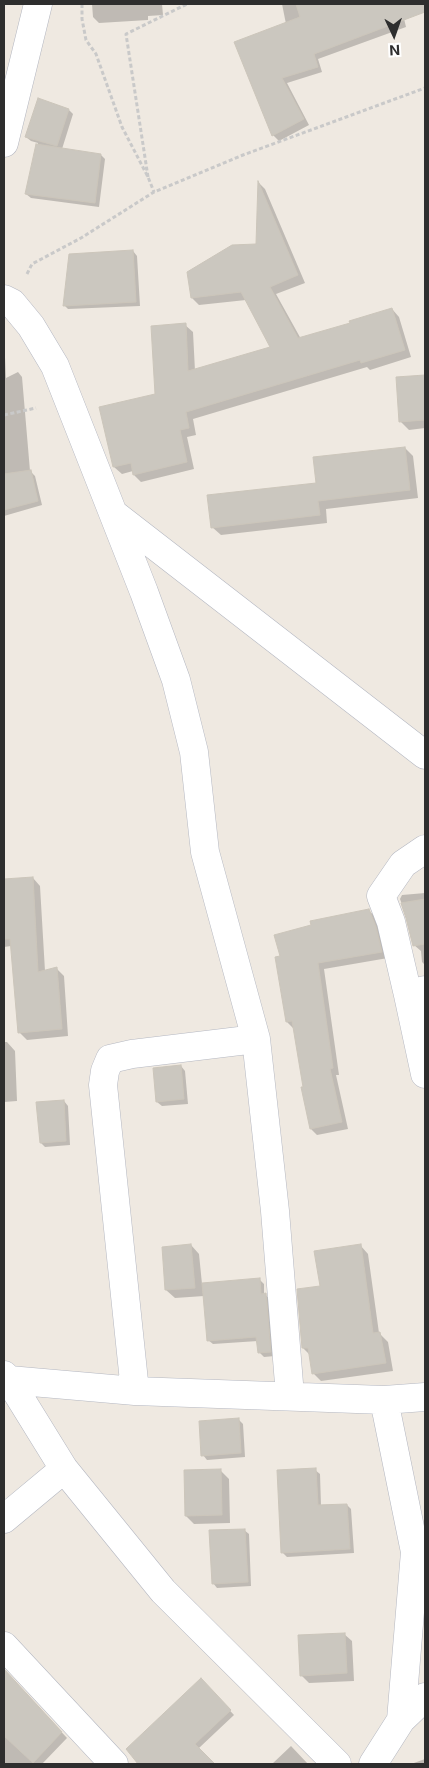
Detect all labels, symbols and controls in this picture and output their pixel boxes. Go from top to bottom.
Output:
north arrow [369,10,419,60]
text: N [389,42,401,59]

